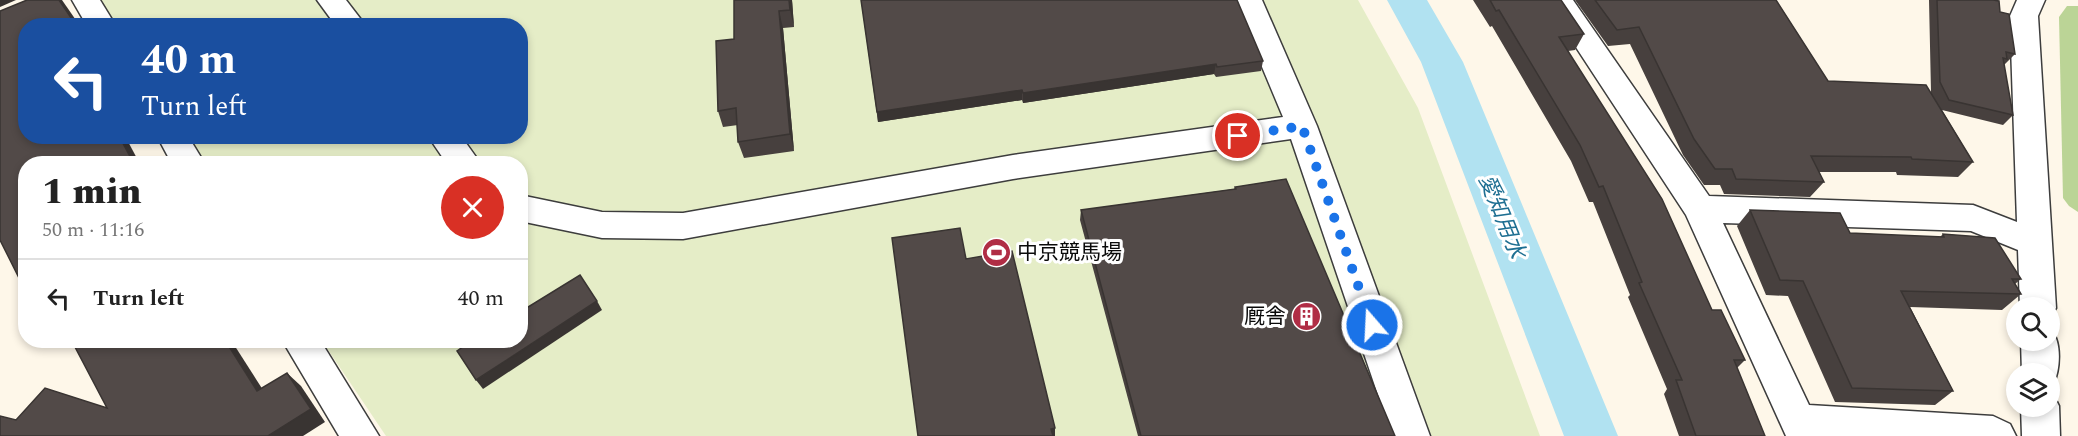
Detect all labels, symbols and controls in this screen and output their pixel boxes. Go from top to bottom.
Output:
text: 40 m [141,29,236,92]
icon: left [42,42,120,120]
text: Turn left [141,86,247,128]
pin [1212,110,1263,161]
icon: arrive [1221,119,1254,152]
text: 1 min [42,165,142,220]
water label: 愛知用水 [1470,170,1534,265]
button: close [441,176,504,239]
text: 50 m · 11:16 [42,215,144,245]
sports icon: 中京競馬場 [980,236,1012,268]
place label: 中京競馬場 [1017,237,1122,269]
icon: left [42,282,75,315]
text: Turn left [93,282,185,315]
text: 40 m [458,282,504,315]
position arrow [1340,293,1404,357]
map controls [2006,297,2060,417]
button: search [2006,297,2060,351]
building icon: 厩舎 [1291,300,1323,332]
place label: 厩舎 [1244,301,1286,333]
button: layers [2006,363,2060,417]

